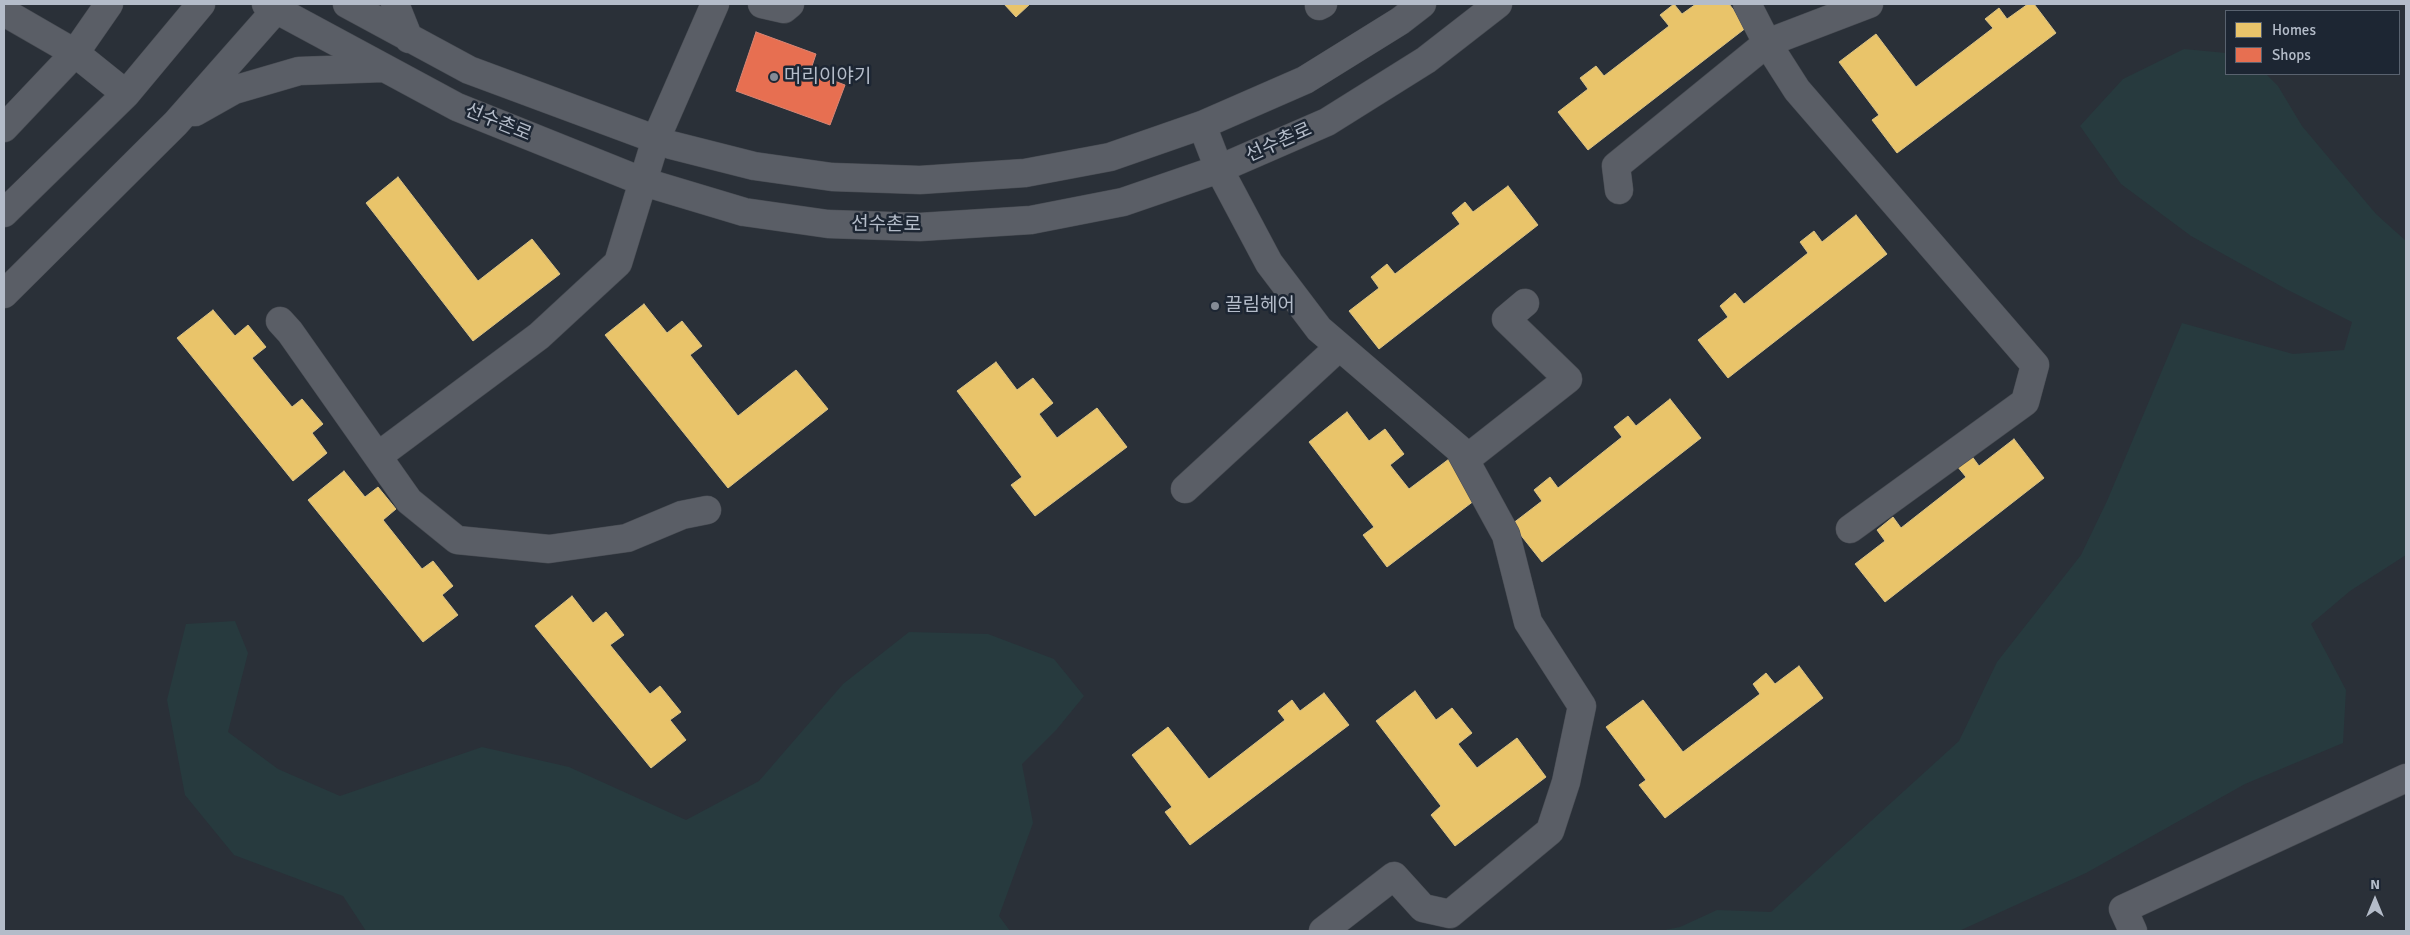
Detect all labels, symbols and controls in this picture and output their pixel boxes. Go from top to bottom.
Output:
legend [2225,10,2400,75]
text: Homes [2272,21,2316,39]
text: Shops [2272,46,2311,64]
place label: 머리이야기 [784,66,871,88]
marker: 머리이야기 [768,71,780,83]
street label: 선수촌로 [461,99,535,147]
street label: 선수촌로 [1242,118,1316,168]
street label: 선수촌로 [851,213,921,237]
place label: 끌림헤어 [1225,295,1295,317]
marker: 끌림헤어 [1209,300,1221,312]
north arrow [2350,875,2400,925]
text: N [2370,876,2380,893]

